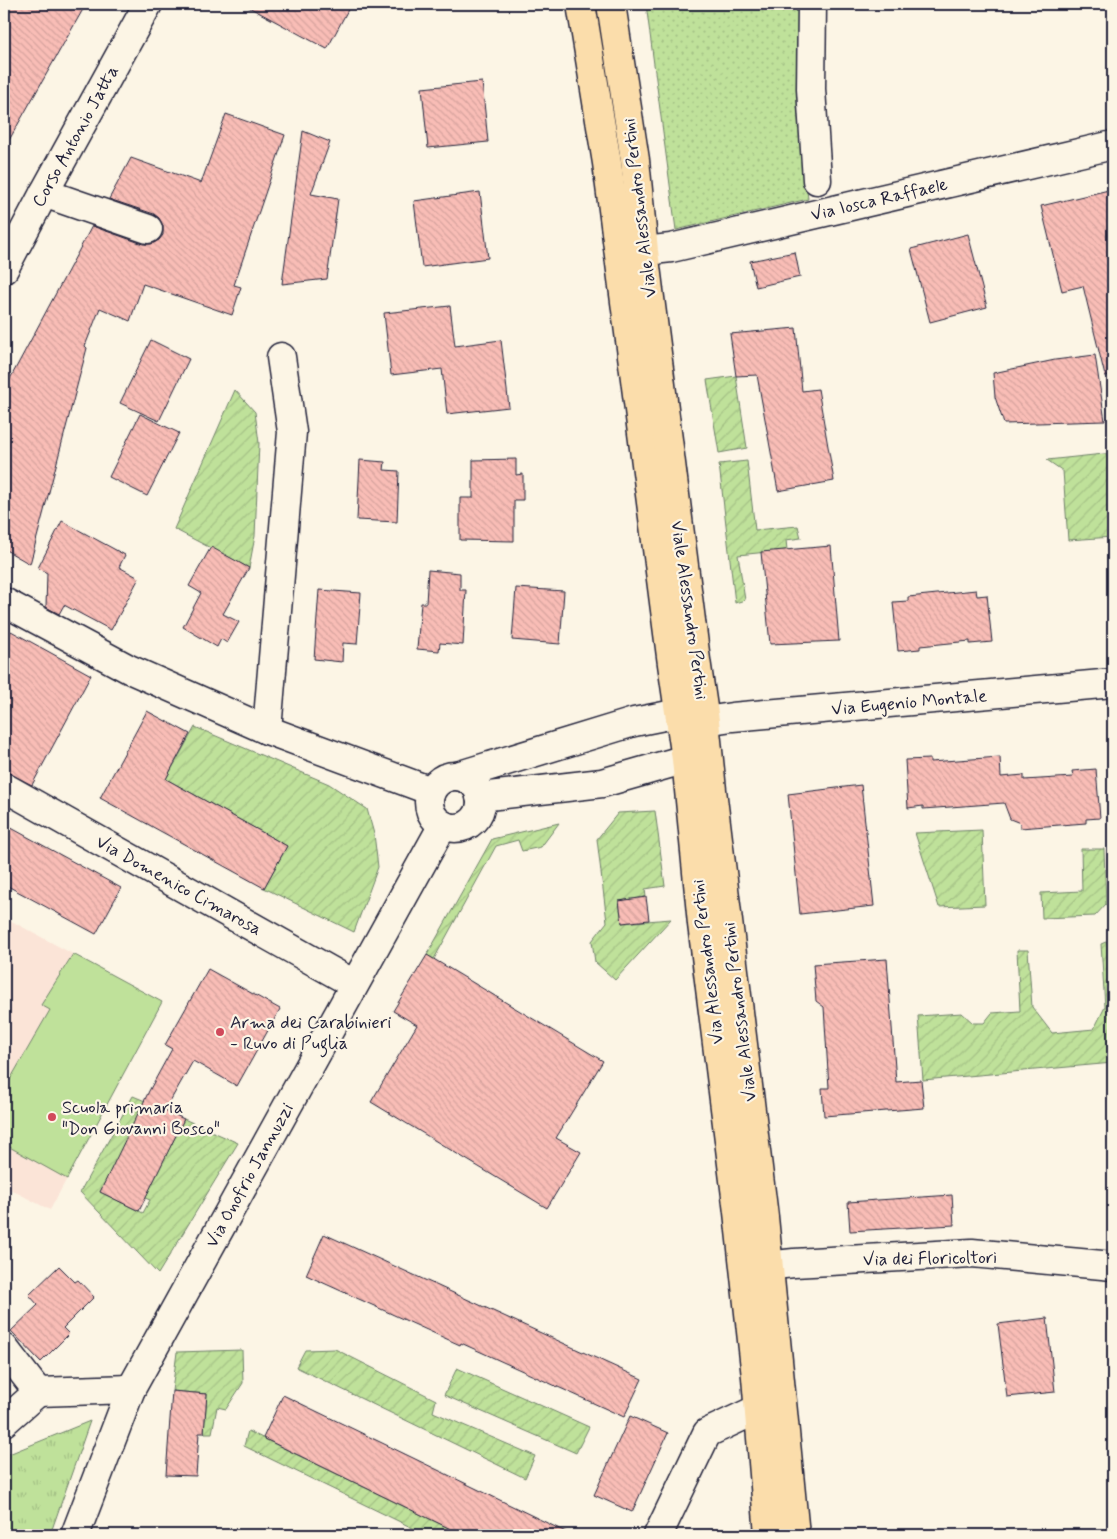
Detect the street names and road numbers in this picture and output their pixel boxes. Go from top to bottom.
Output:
street label: Corso Antonio Jatta [27,61,125,212]
street label: Viale Alessandro Pertini [617,117,663,299]
street label: Via Iosca Raffaele [808,173,950,227]
street label: Viale Alessandro Pertini [665,519,713,701]
street label: Via Eugenio Montale [830,684,988,722]
street label: Via Domenico Cimarosa [91,830,266,942]
street label: Via Alessandro Pertini [686,878,730,1046]
street label: Viale Alessandro Pertini [717,921,763,1103]
street label: Via Onofrio Jannuzzi [200,1099,300,1252]
street label: Via dei Floricoltori [863,1246,997,1272]

